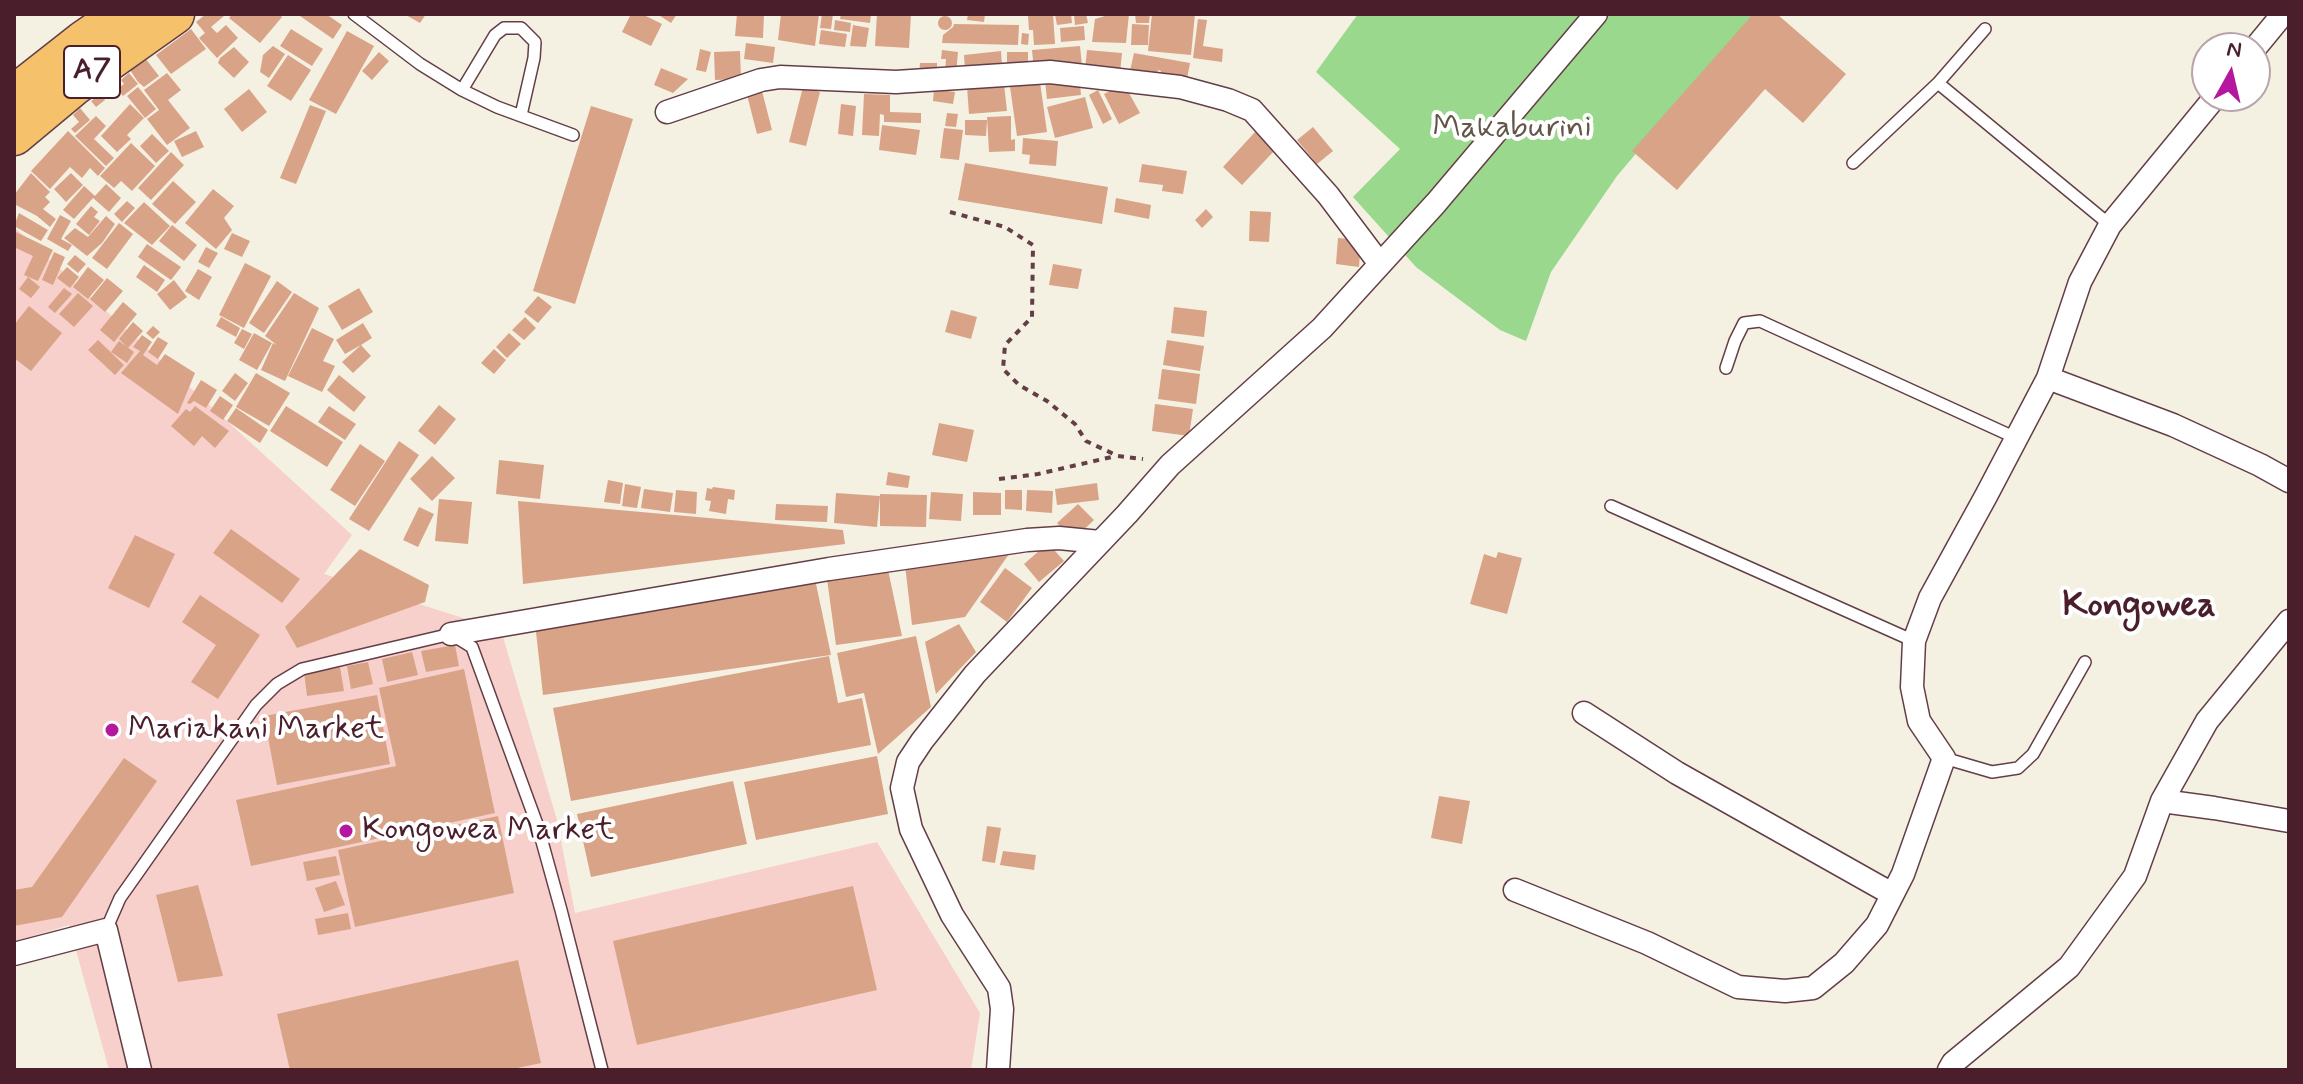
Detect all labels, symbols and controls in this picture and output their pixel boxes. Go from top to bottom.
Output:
north arrow [2191,32,2271,112]
text: N [2225,35,2243,65]
road number: A7 [64,46,120,98]
park label: Makaburini [1432,110,1592,148]
district label: Kongowea [2062,585,2216,629]
place label: Mariakani Market [128,711,384,749]
marker: Mariakani Market [103,721,121,739]
place label: Kongowea Market [362,812,614,850]
marker: Kongowea Market [337,822,355,840]

